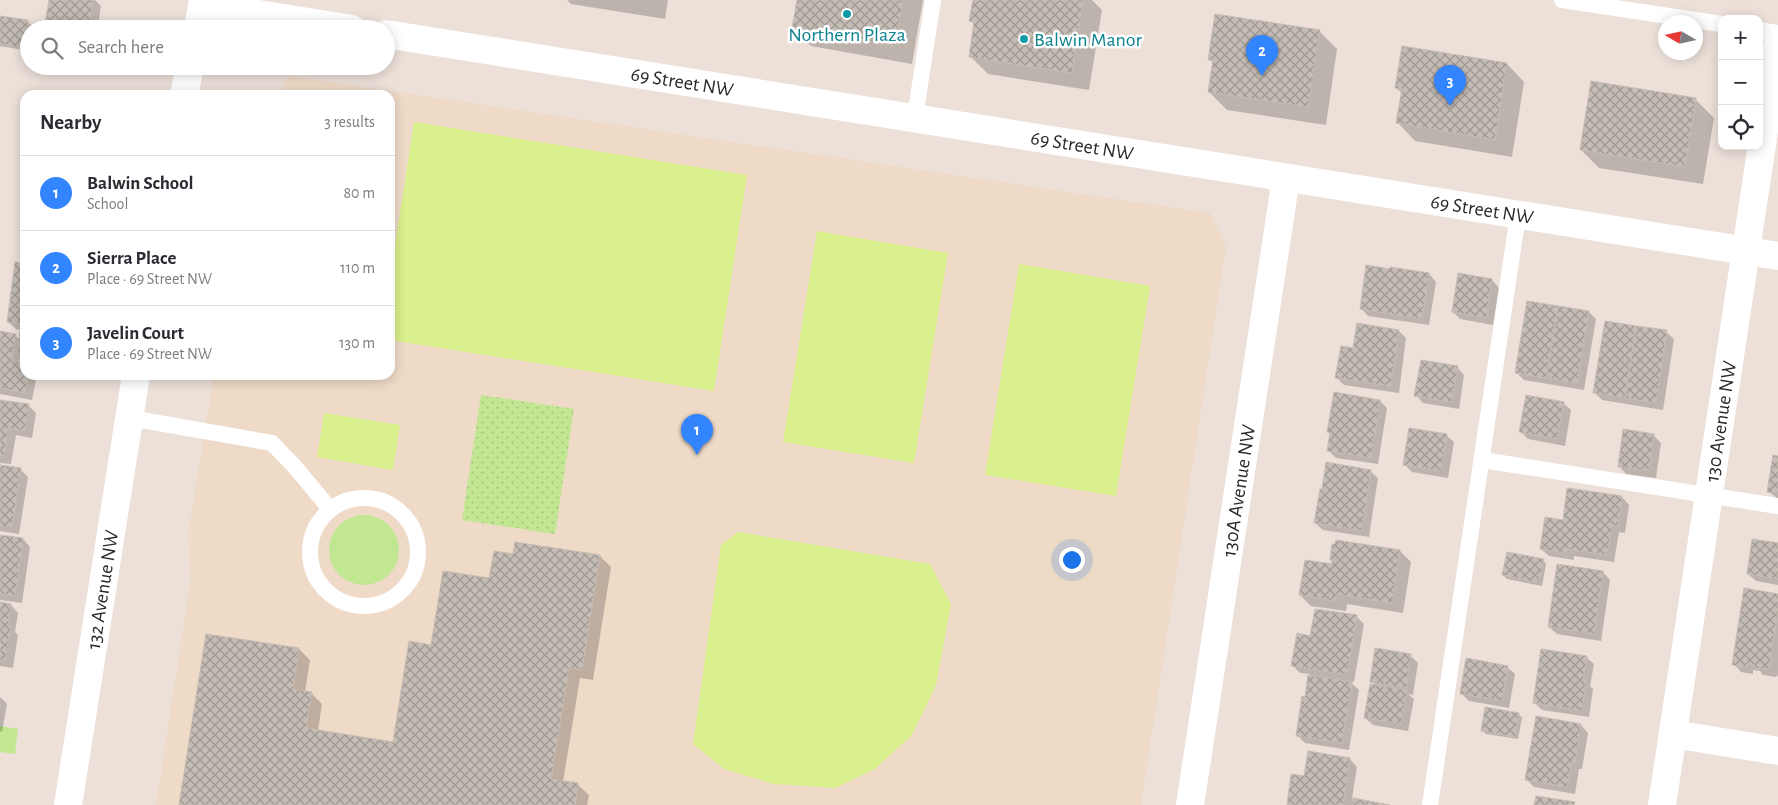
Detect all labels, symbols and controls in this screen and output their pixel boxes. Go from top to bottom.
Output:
marker: Northern Plaza [841,8,853,20]
north arrow [1658,15,1703,60]
map controls [1718,15,1763,150]
button: + [1718,15,1763,60]
search box [20,20,395,75]
place label: Northern Plaza [788,25,906,45]
place label: Balwin Manor [1034,30,1142,50]
marker: Balwin Manor [1018,33,1030,45]
icon: search [38,34,66,62]
pin: 2 [1246,35,1278,76]
text: Search here [78,38,164,57]
button: − [1718,60,1763,105]
street label: 69 Street NW [629,64,735,100]
pin: 3 [1434,65,1466,106]
button: locate [1718,105,1763,150]
text: Nearby [40,112,101,133]
text: 3 results [324,114,375,130]
street label: 69 Street NW [1029,128,1135,164]
text: Balwin School [87,174,194,193]
text: 1 [53,185,59,201]
text: 80 m [344,185,375,201]
street label: 69 Street NW [1429,192,1535,228]
text: School [87,196,128,212]
text: Sierra Place [87,249,176,268]
text: 2 [52,260,60,276]
text: 110 m [340,260,375,276]
text: Place · 69 Street NW [87,271,212,287]
text: Javelin Court [87,324,184,343]
text: 3 [53,335,59,351]
text: 130 m [339,335,375,351]
text: Place · 69 Street NW [87,346,212,362]
street label: 130 Avenue NW [1702,360,1740,483]
pin: 1 [681,414,713,455]
street label: 130A Avenue NW [1219,423,1259,558]
street label: 132 Avenue NW [84,529,122,651]
your location [1059,547,1085,573]

